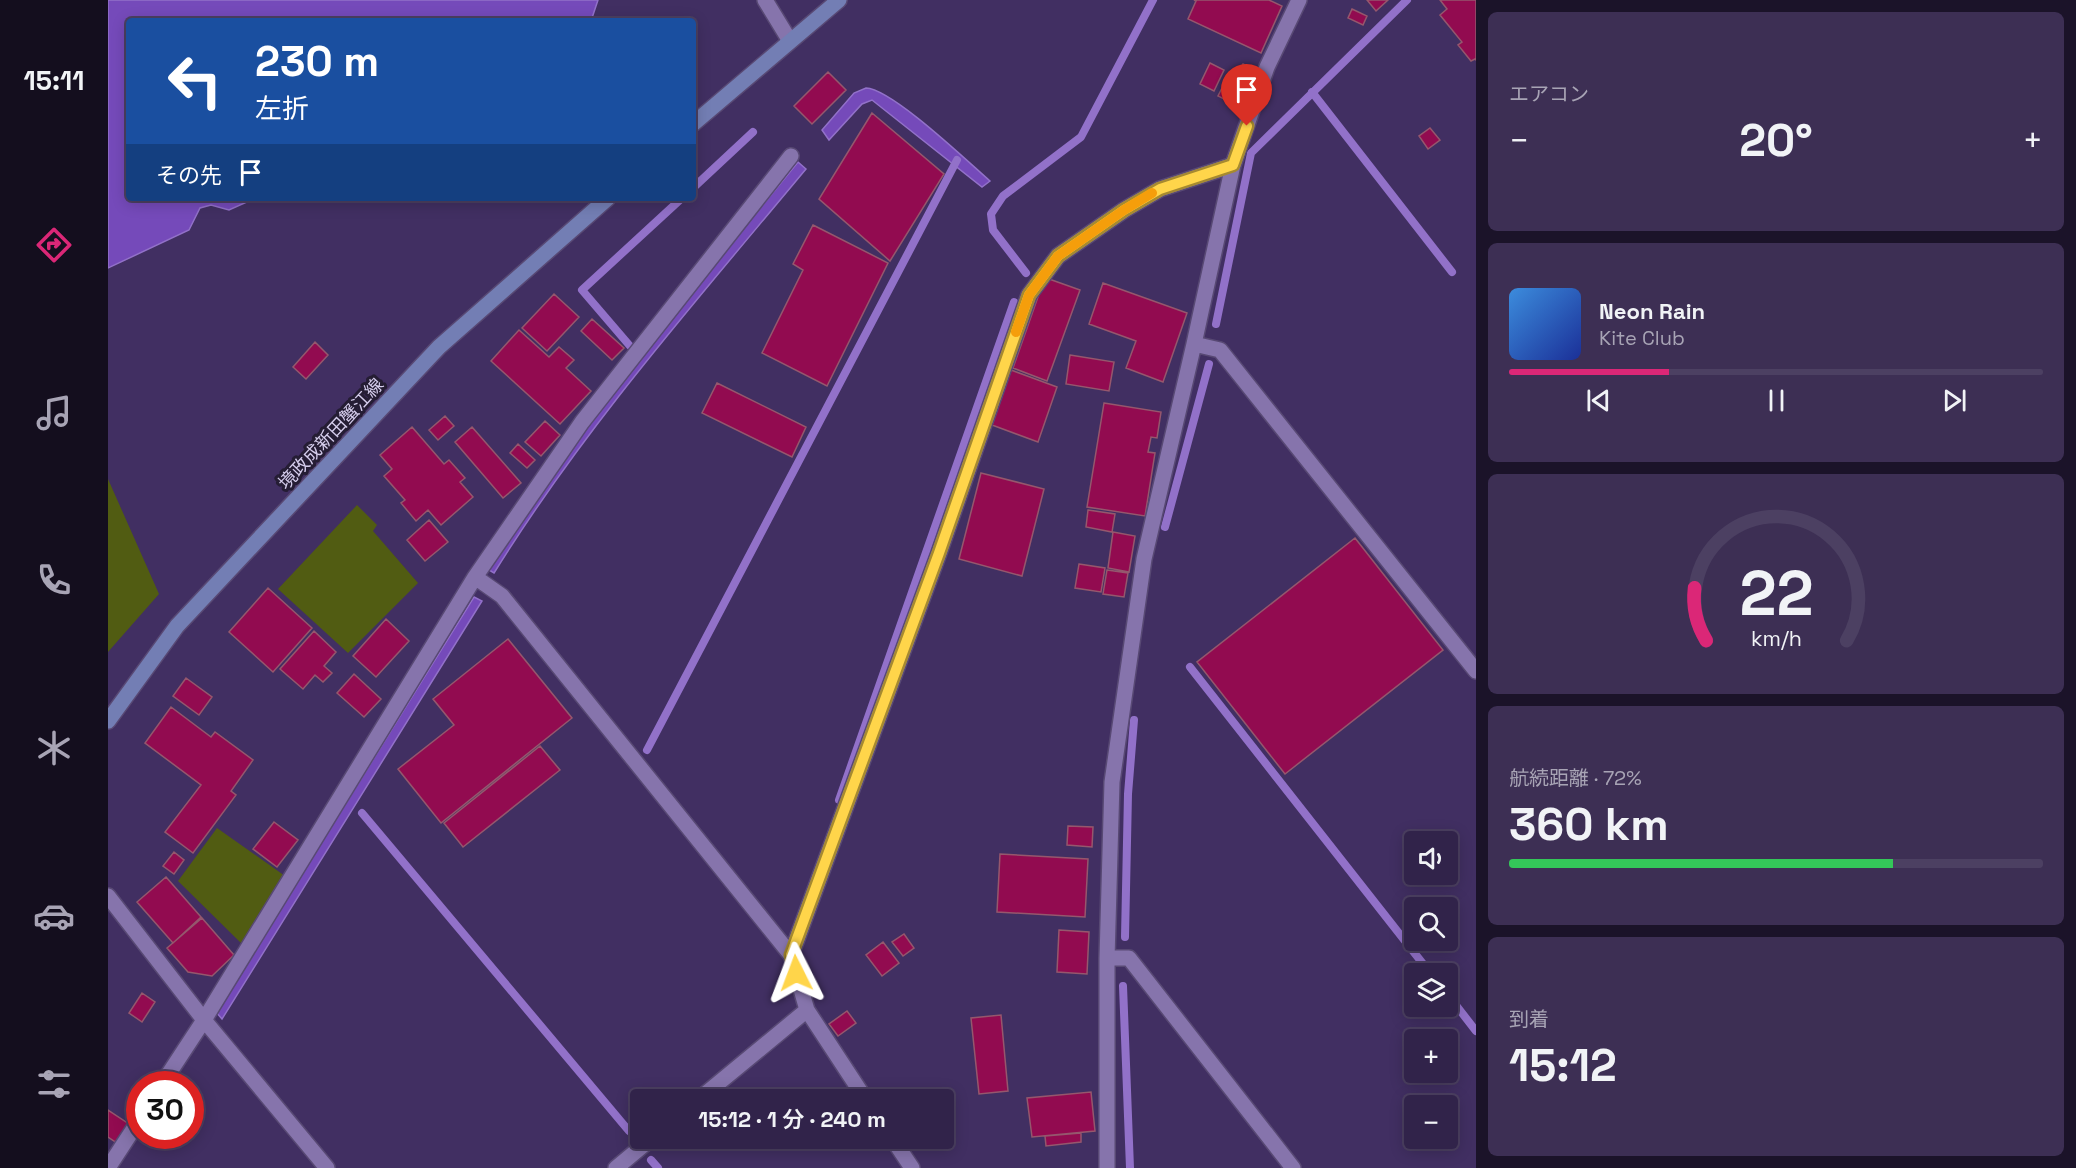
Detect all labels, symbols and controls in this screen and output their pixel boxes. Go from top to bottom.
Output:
text: 230 m [255,35,379,88]
icon: left [156,42,234,120]
text: 15:11 [24,63,84,98]
pin [1221,64,1272,126]
icon: arrive [1230,73,1263,106]
text: エアコン [1509,81,1589,107]
text: 左折 [255,91,309,126]
text: 20° [1739,112,1813,169]
text: − [1509,120,1529,162]
text: + [2023,120,2043,162]
icon: arrive [234,156,267,189]
text: その先 [156,161,222,189]
icon: directions [33,224,75,266]
text: Neon Rain [1599,297,1705,325]
text: Kite Club [1599,325,1685,351]
street label: 境政成新田蟹江線 [273,373,388,494]
icon: previous [1582,384,1615,417]
icon: pause [1760,384,1793,417]
icon: next [1938,384,1971,417]
icon: music [33,392,75,434]
text: 22 [1739,554,1813,633]
icon: phone [33,559,75,601]
text: km/h [1750,625,1802,652]
icon: climate [33,727,75,769]
text: 航続距離 · 72% [1509,765,1642,791]
text: 360 km [1509,796,1669,853]
map controls [1404,831,1458,1149]
button: sound [1404,831,1458,885]
icon: car [33,895,75,937]
button: search [1404,897,1458,951]
position arrow [764,941,828,1005]
button: layers [1404,963,1458,1017]
text: 到着 [1509,1006,1549,1032]
button: + [1404,1029,1458,1083]
text: 15:12 [1509,1037,1617,1094]
icon: filters [33,1063,75,1105]
speed limit sign: 30 [126,1071,204,1149]
button: − [1404,1095,1458,1149]
text: 15:12 · 1 分 · 240 m [698,1105,886,1133]

